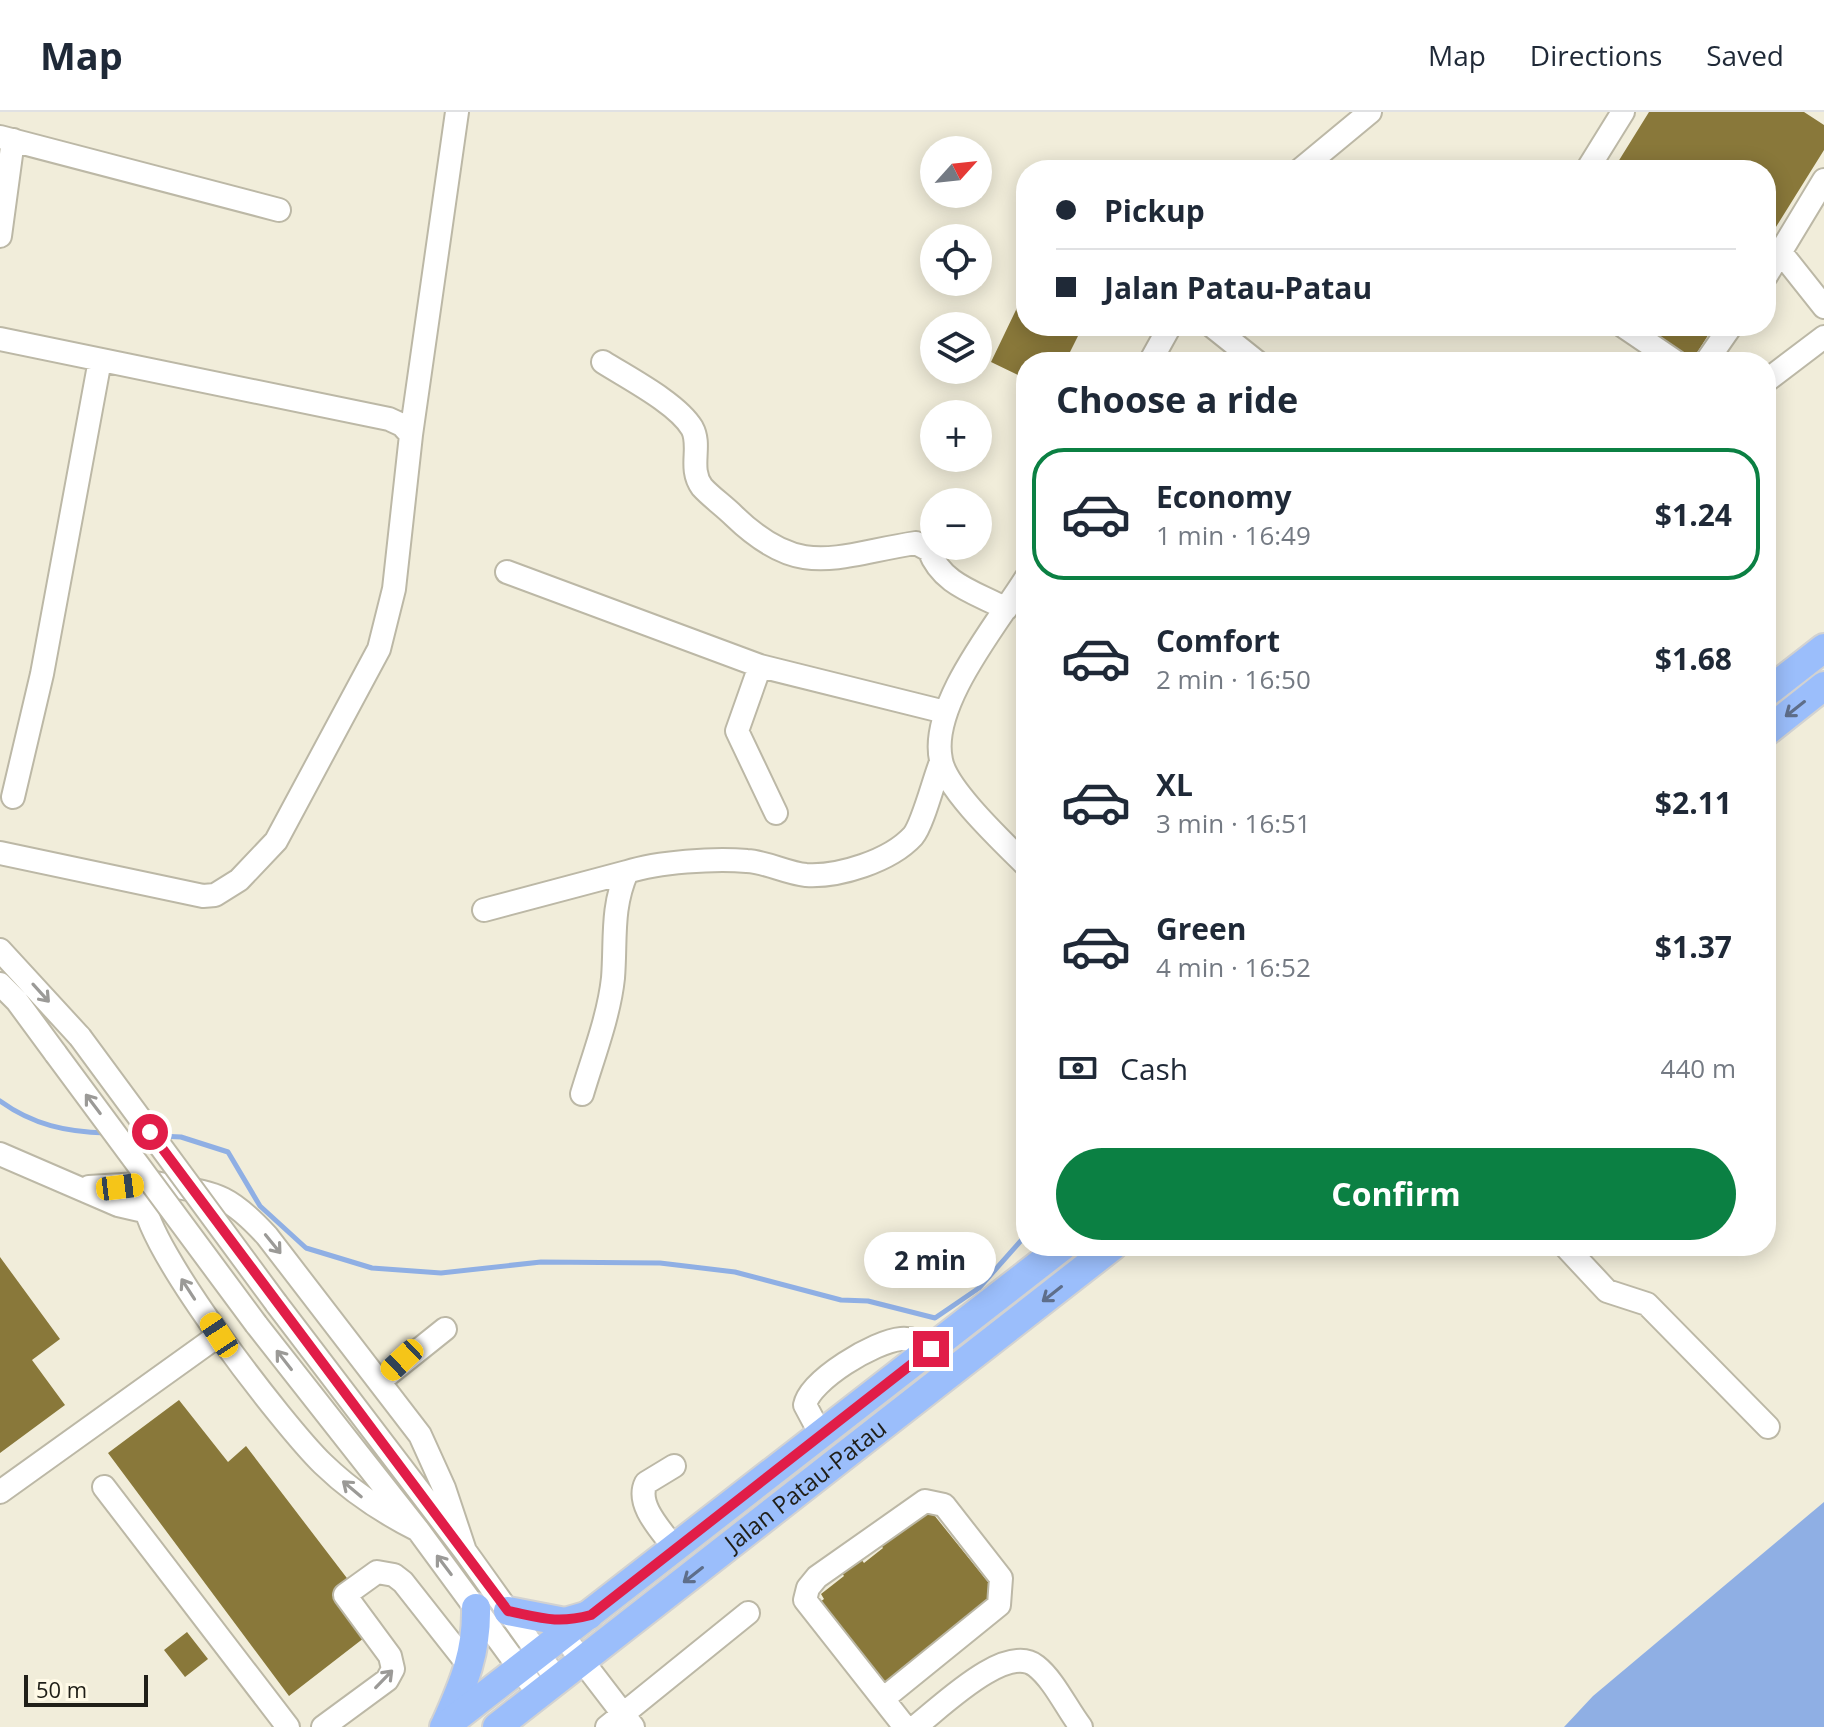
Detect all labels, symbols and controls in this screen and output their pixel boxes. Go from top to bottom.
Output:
text: Map [40,29,123,81]
text: Map [1428,36,1486,74]
text: Directions [1530,36,1662,74]
text: Saved [1706,36,1784,74]
north arrow [920,136,992,208]
map controls [920,136,992,560]
text: Pickup [1104,190,1205,231]
button: locate [920,224,992,296]
text: Jalan Patau-Patau [1104,267,1372,308]
button: layers [920,312,992,384]
text: Choose a ride [1056,375,1298,424]
button: + [920,400,992,472]
text: Economy [1156,476,1292,517]
icon: car [1060,478,1132,550]
button: − [920,488,992,560]
text: $1.24 [1655,494,1732,535]
text: 1 min · 16:49 [1156,517,1311,553]
text: Comfort [1156,620,1280,661]
icon: car [1060,622,1132,694]
text: $1.68 [1655,638,1732,679]
text: 2 min · 16:50 [1156,661,1311,697]
one-way arrow [1785,700,1806,718]
text: XL [1156,764,1193,805]
icon: car [1060,766,1132,838]
text: $2.11 [1655,782,1732,823]
text: 3 min · 16:51 [1156,805,1311,841]
text: Green [1156,908,1247,949]
icon: car [1060,910,1132,982]
text: $1.37 [1655,926,1732,967]
text: 4 min · 16:52 [1156,949,1311,985]
one-way arrow [31,982,50,1003]
icon: cash [1056,1046,1100,1090]
text: Cash [1120,1048,1188,1089]
text: 440 m [1661,1050,1736,1086]
one-way arrow [85,1093,102,1115]
route start [132,1114,168,1150]
button: Confirm [1056,1148,1736,1240]
car [95,1172,145,1202]
one-way arrow [265,1233,282,1254]
callout: 2 min [865,1233,997,1289]
text: 2 min [894,1242,966,1278]
one-way arrow [180,1278,196,1300]
one-way arrow [1042,1285,1063,1303]
car [196,1308,242,1362]
route end [913,1331,949,1367]
car [376,1335,428,1385]
one-way arrow [276,1350,293,1371]
street label: Jalan Patau-Patau [716,1411,893,1559]
one-way arrow [342,1480,363,1498]
one-way arrow [436,1555,453,1576]
one-way arrow [683,1567,704,1584]
one-way arrow [374,1669,393,1689]
scale bar [24,1671,148,1707]
text: 50 m [36,1674,87,1704]

